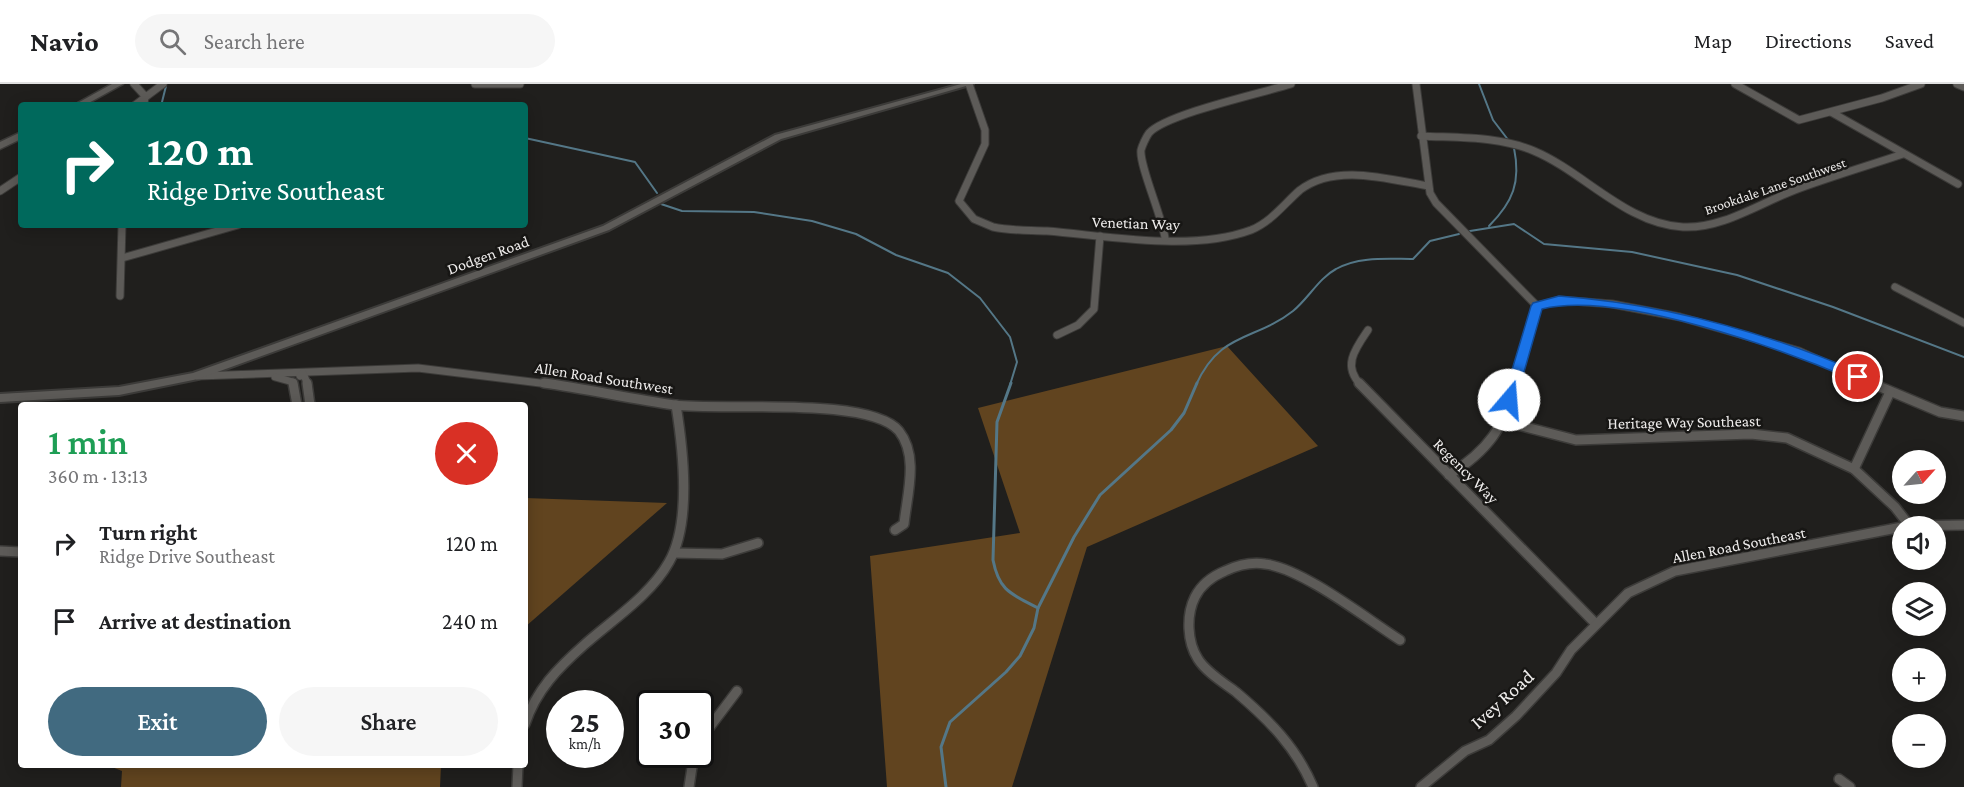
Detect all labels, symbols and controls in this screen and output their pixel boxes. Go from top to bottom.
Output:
search box [135,14,555,68]
icon: search [156,25,189,58]
text: Navio [30,26,99,57]
text: Search here [204,29,305,54]
text: Map [1694,29,1732,53]
text: Directions [1765,29,1852,53]
text: Saved [1885,29,1934,53]
icon: right [48,126,126,204]
text: 120 m [147,127,253,174]
street label: Brookdale Lane Southwest [1702,154,1848,218]
text: Ridge Drive Southeast [147,176,385,206]
street label: Venetian Way [1092,213,1181,234]
street label: Dodgen Road [445,232,532,279]
pin [1832,351,1883,402]
street label: Allen Road Southwest [534,359,675,397]
icon: arrive [1841,360,1874,393]
position arrow [1477,368,1541,432]
street label: Heritage Way Southeast [1607,412,1761,433]
text: 1 min [48,422,128,462]
button: close [435,422,498,485]
street label: Regency Way [1429,435,1502,508]
north arrow [1892,450,1946,504]
map controls [1892,450,1946,768]
text: 360 m · 13:13 [48,465,148,487]
button: sound [1892,516,1946,570]
text: Turn right [99,520,197,545]
street label: Allen Road Southeast [1671,524,1808,566]
icon: right [48,527,81,560]
text: 120 m [446,531,498,556]
text: Ridge Drive Southeast [99,545,275,567]
button: layers [1892,582,1946,636]
icon: arrive [48,605,81,638]
text: Arrive at destination [99,609,291,634]
text: 240 m [442,609,498,634]
button: + [1892,648,1946,702]
street label: Ivey Road [1466,665,1539,734]
button: Exit [48,687,267,756]
button: Share [279,687,498,756]
speed limit sign: 30 [636,690,714,768]
text: 25 [570,705,600,738]
button: − [1892,714,1946,768]
text: km/h [569,736,601,752]

